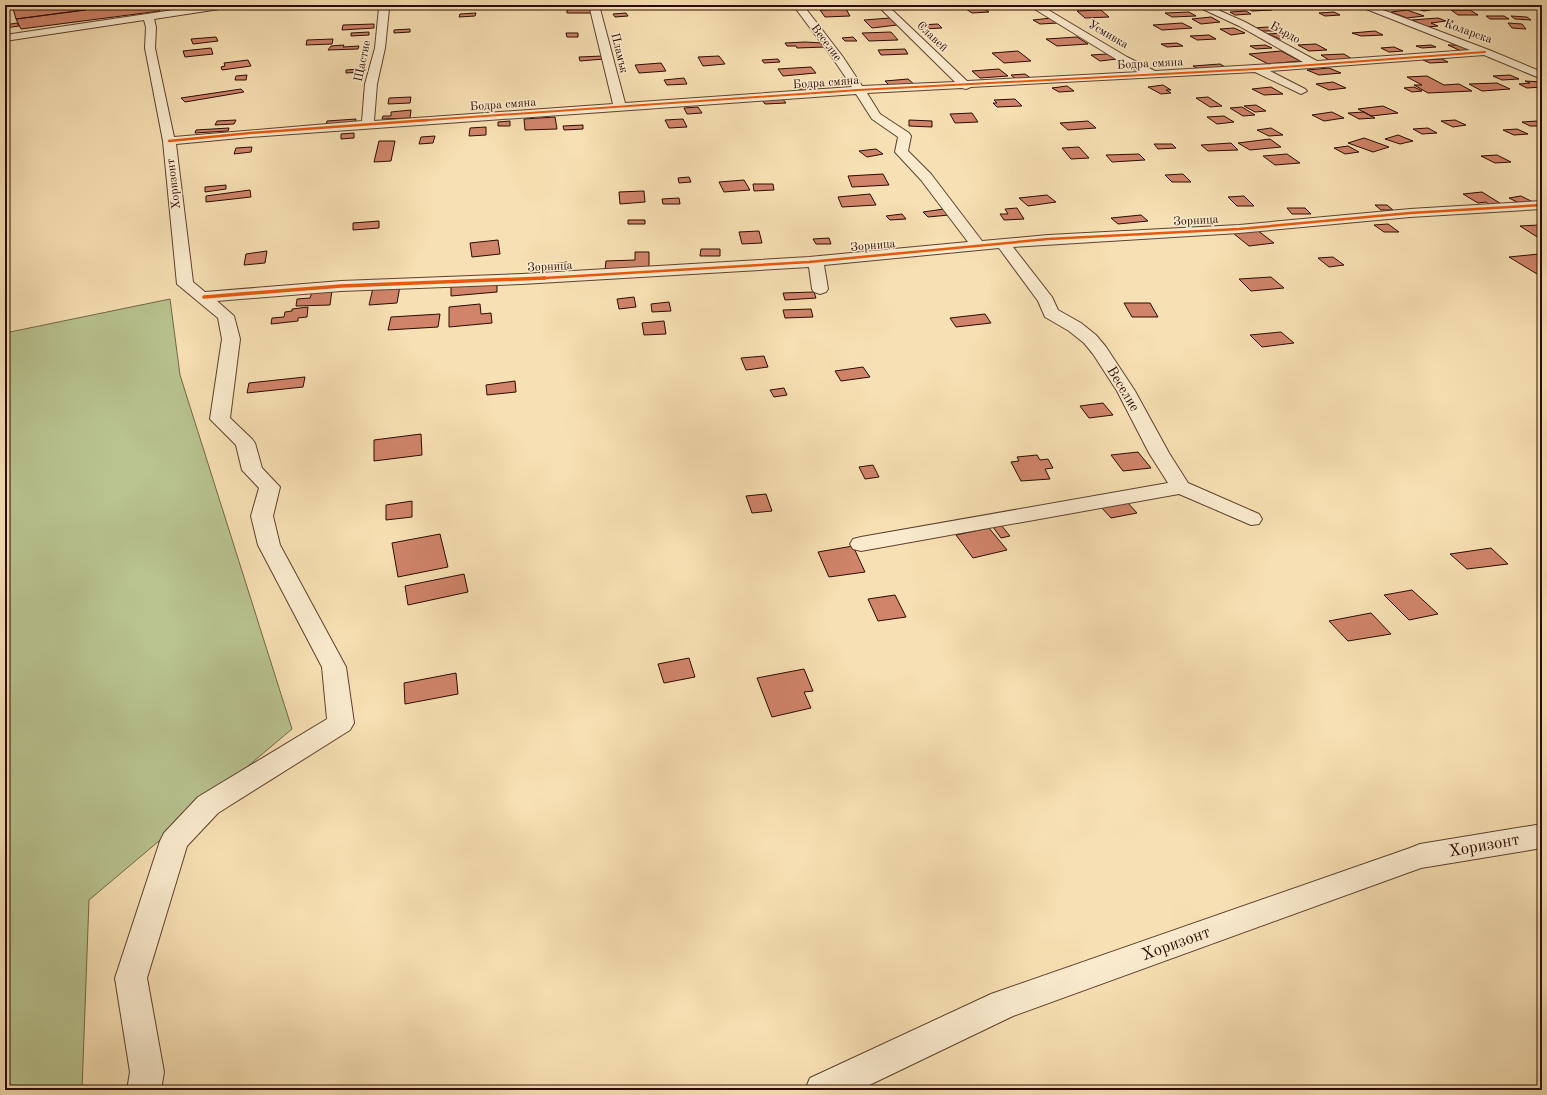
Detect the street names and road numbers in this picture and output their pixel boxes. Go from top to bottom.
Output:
street label: Коларска [1442,18,1494,46]
street label: Усмивка [1086,19,1130,51]
street label: Славей [914,20,950,54]
street label: Бърдо [1268,20,1302,46]
street label: Веселие [808,22,844,64]
street label: Пламък [608,32,630,74]
street label: Щастие [353,39,373,83]
street label: Бодра смяна [1117,56,1184,72]
street label: Бодра смяна [792,75,860,91]
street label: Бодра смяна [469,97,537,113]
street label: Хоризонт [165,158,183,210]
street label: Зорница [1173,214,1219,228]
street label: Зорница [850,238,896,254]
street label: Зорница [527,260,573,274]
street label: Веселие [1104,364,1142,414]
street label: Хоризонт [1447,831,1521,861]
street label: Хоризонт [1139,924,1213,964]

